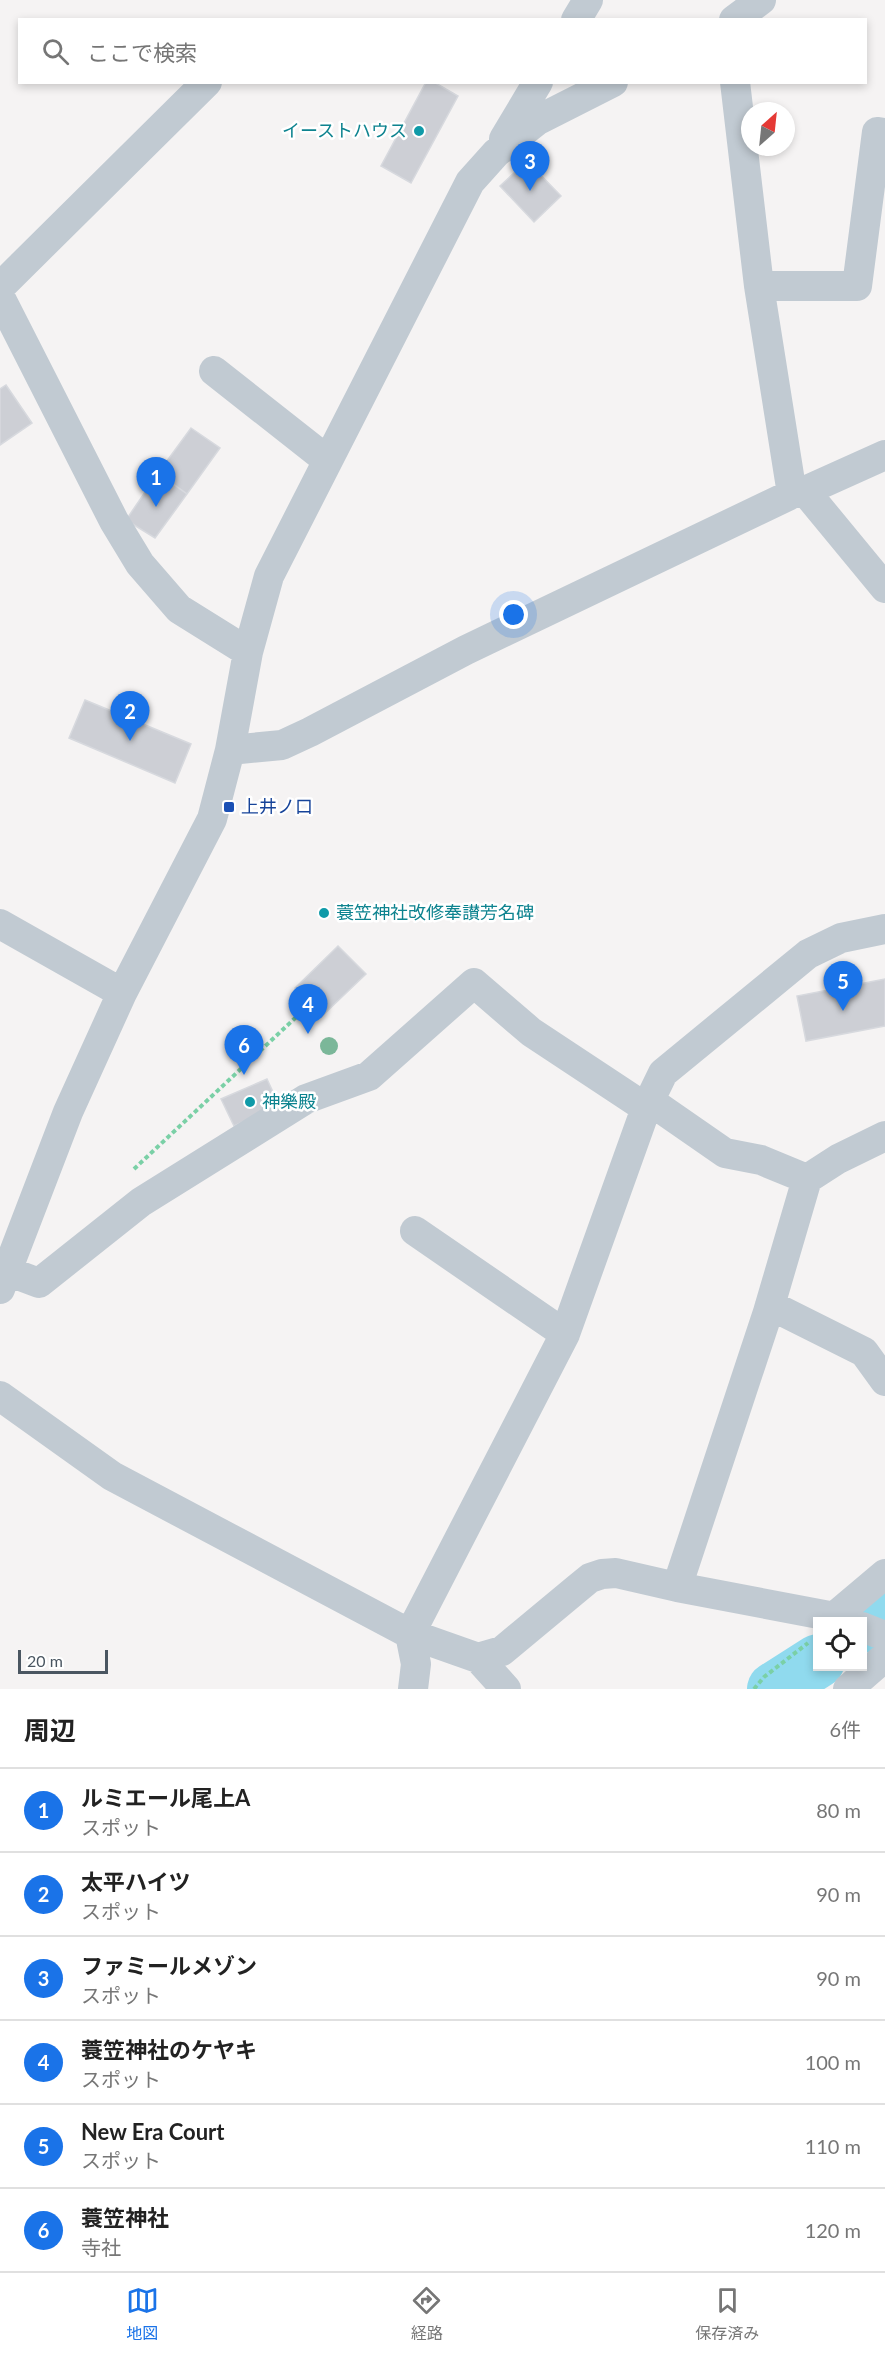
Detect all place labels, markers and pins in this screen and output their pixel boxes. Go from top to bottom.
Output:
place label: イーストハウス [282,119,407,141]
marker: イーストハウス [412,124,426,138]
pin: 3 [510,142,550,191]
pin: 1 [136,458,176,507]
pin: 2 [110,692,150,741]
place label: 上井ノ口 [241,795,313,817]
marker: 上井ノ口 [222,800,236,814]
place label: 蓑笠神社改修奉讃芳名碑 [336,901,534,923]
marker: 蓑笠神社改修奉讃芳名碑 [317,906,331,920]
pin: 5 [824,962,862,1011]
pin: 4 [288,984,328,1034]
pin: 6 [224,1026,264,1075]
place label: 神樂殿 [262,1090,316,1112]
marker: 神樂殿 [243,1095,257,1109]

